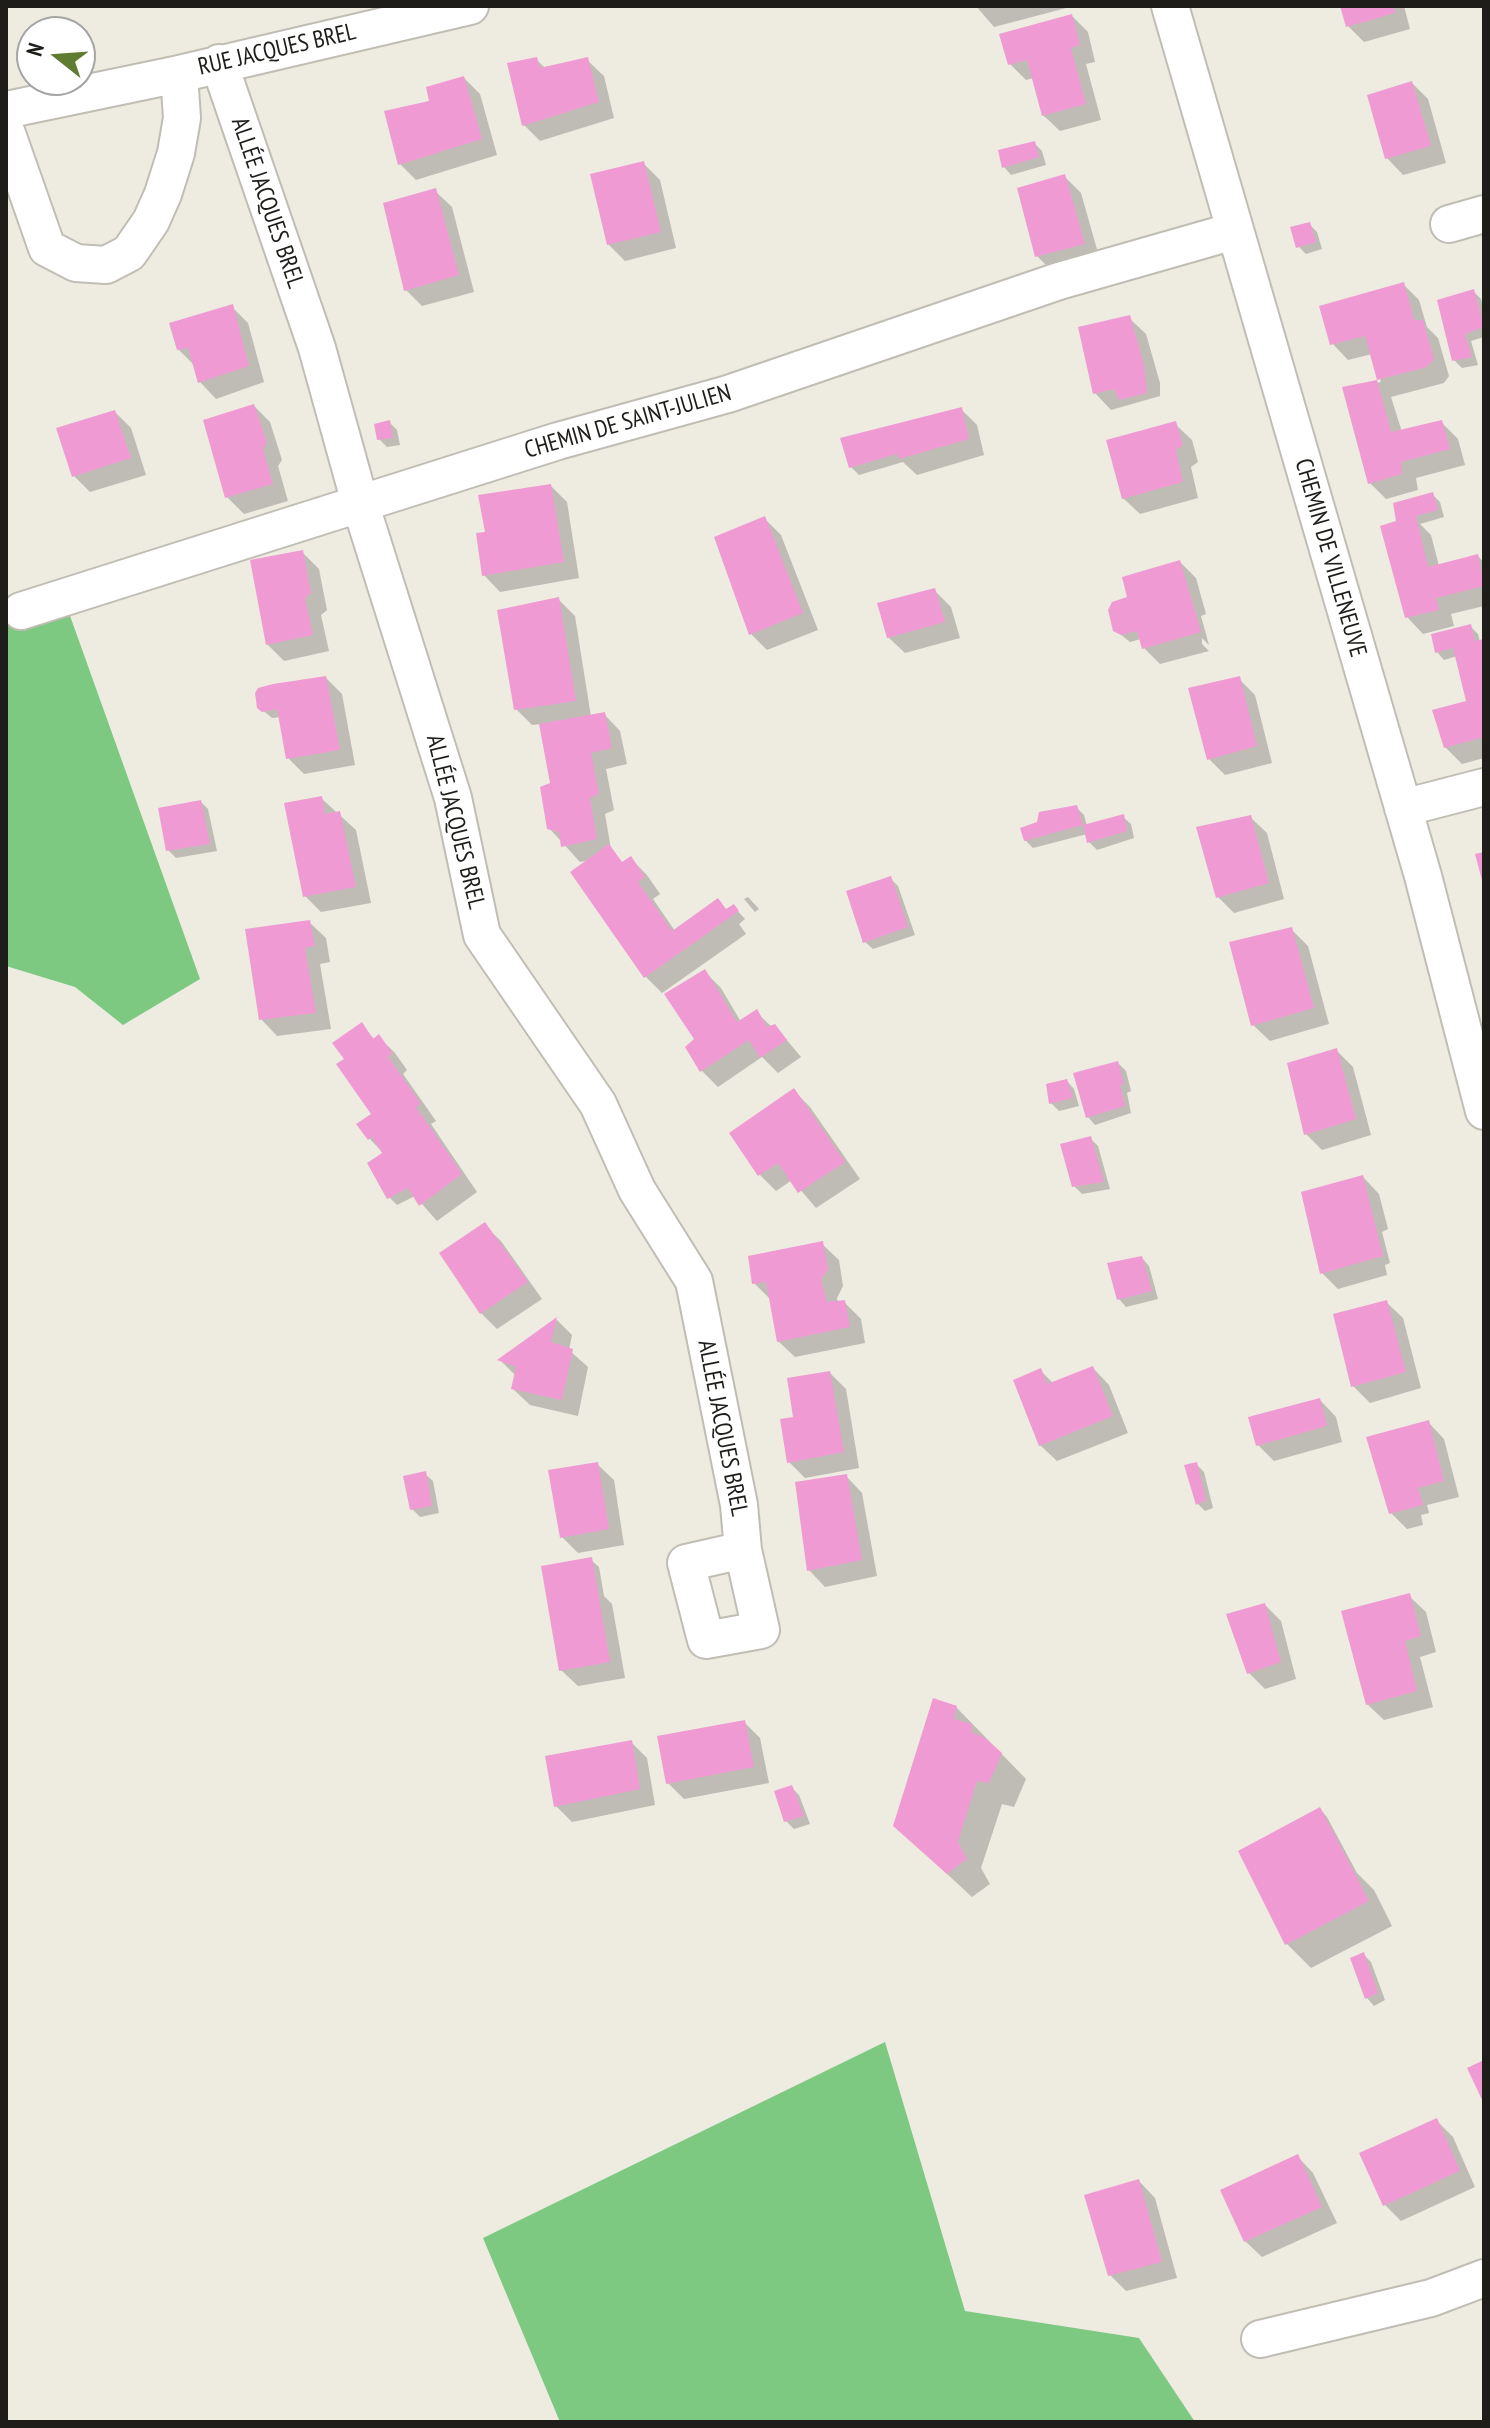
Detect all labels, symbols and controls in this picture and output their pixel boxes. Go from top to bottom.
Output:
north arrow [16,16,96,96]
street label: RUE JACQUES BREL [195,18,359,82]
text: N [20,40,50,59]
street label: ALLÉE JACQUES BREL [224,114,310,292]
street label: CHEMIN DE SAINT-JULIEN [521,379,735,465]
street label: CHEMIN DE VILLENEUVE [1288,455,1372,661]
street label: ALLÉE JACQUES BREL [419,732,491,912]
street label: ALLÉE JACQUES BREL [691,1338,753,1518]

